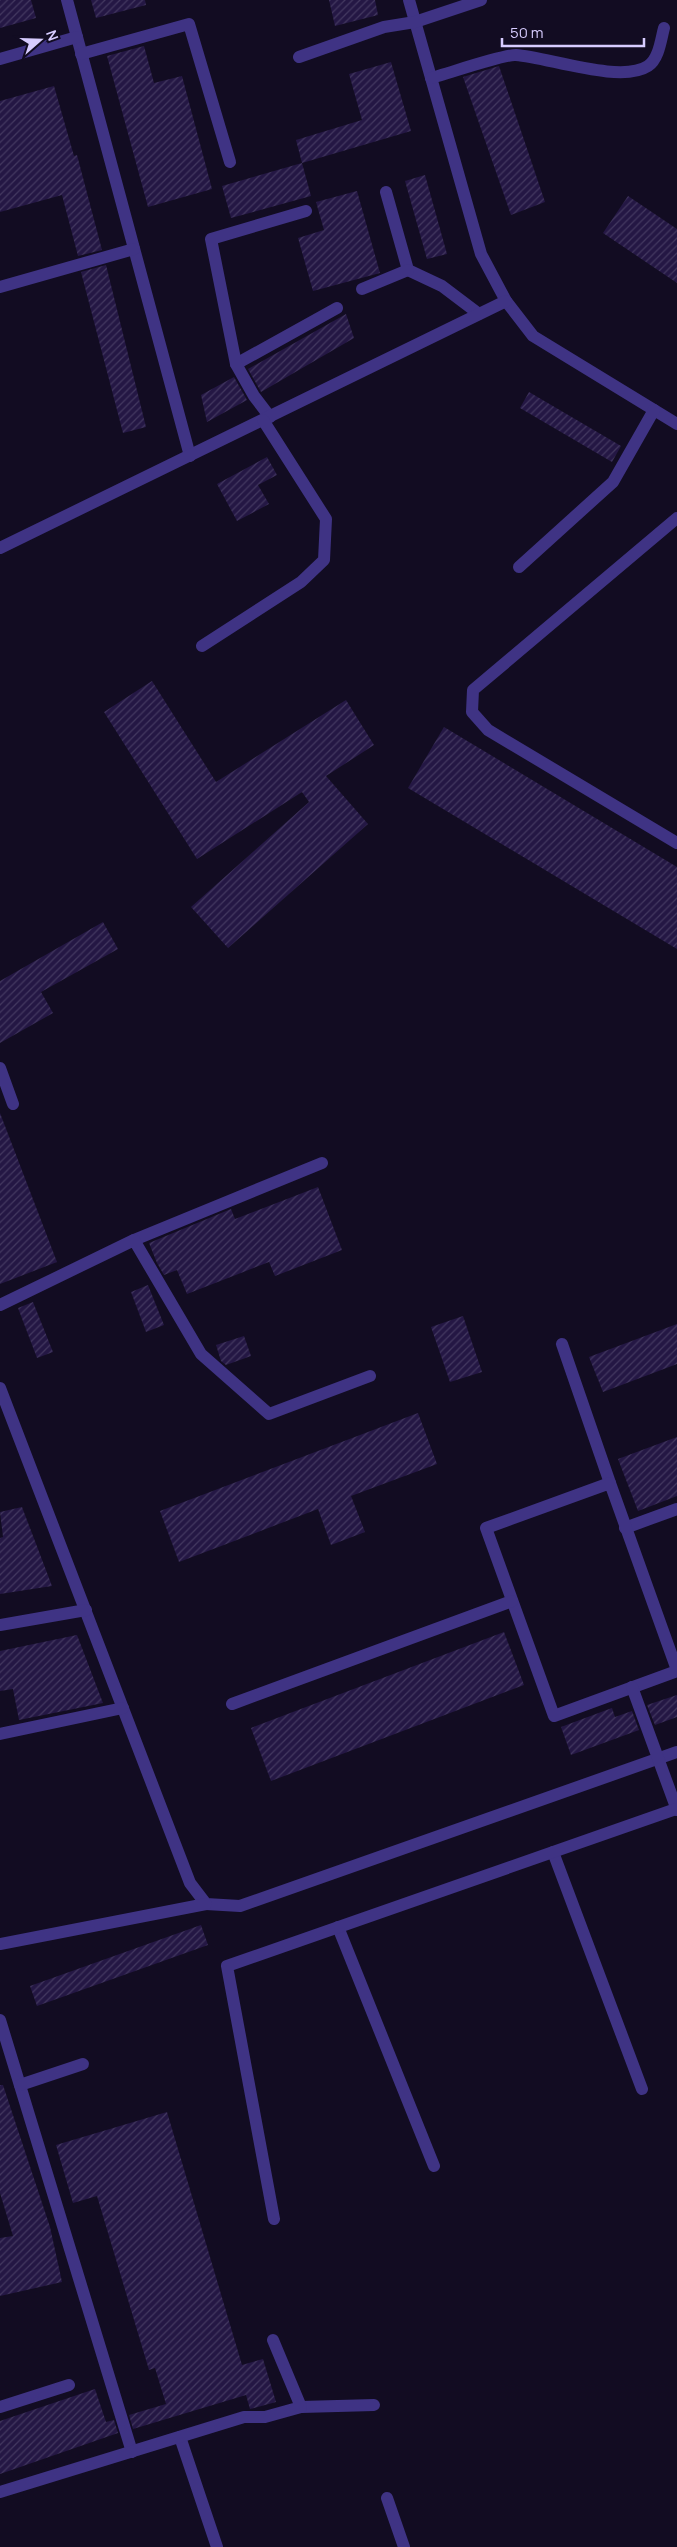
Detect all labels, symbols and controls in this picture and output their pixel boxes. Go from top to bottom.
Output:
north arrow [15,15,65,65]
scale bar [502,15,644,47]
text: 50 m [510,22,544,43]
text: N [42,27,63,43]

